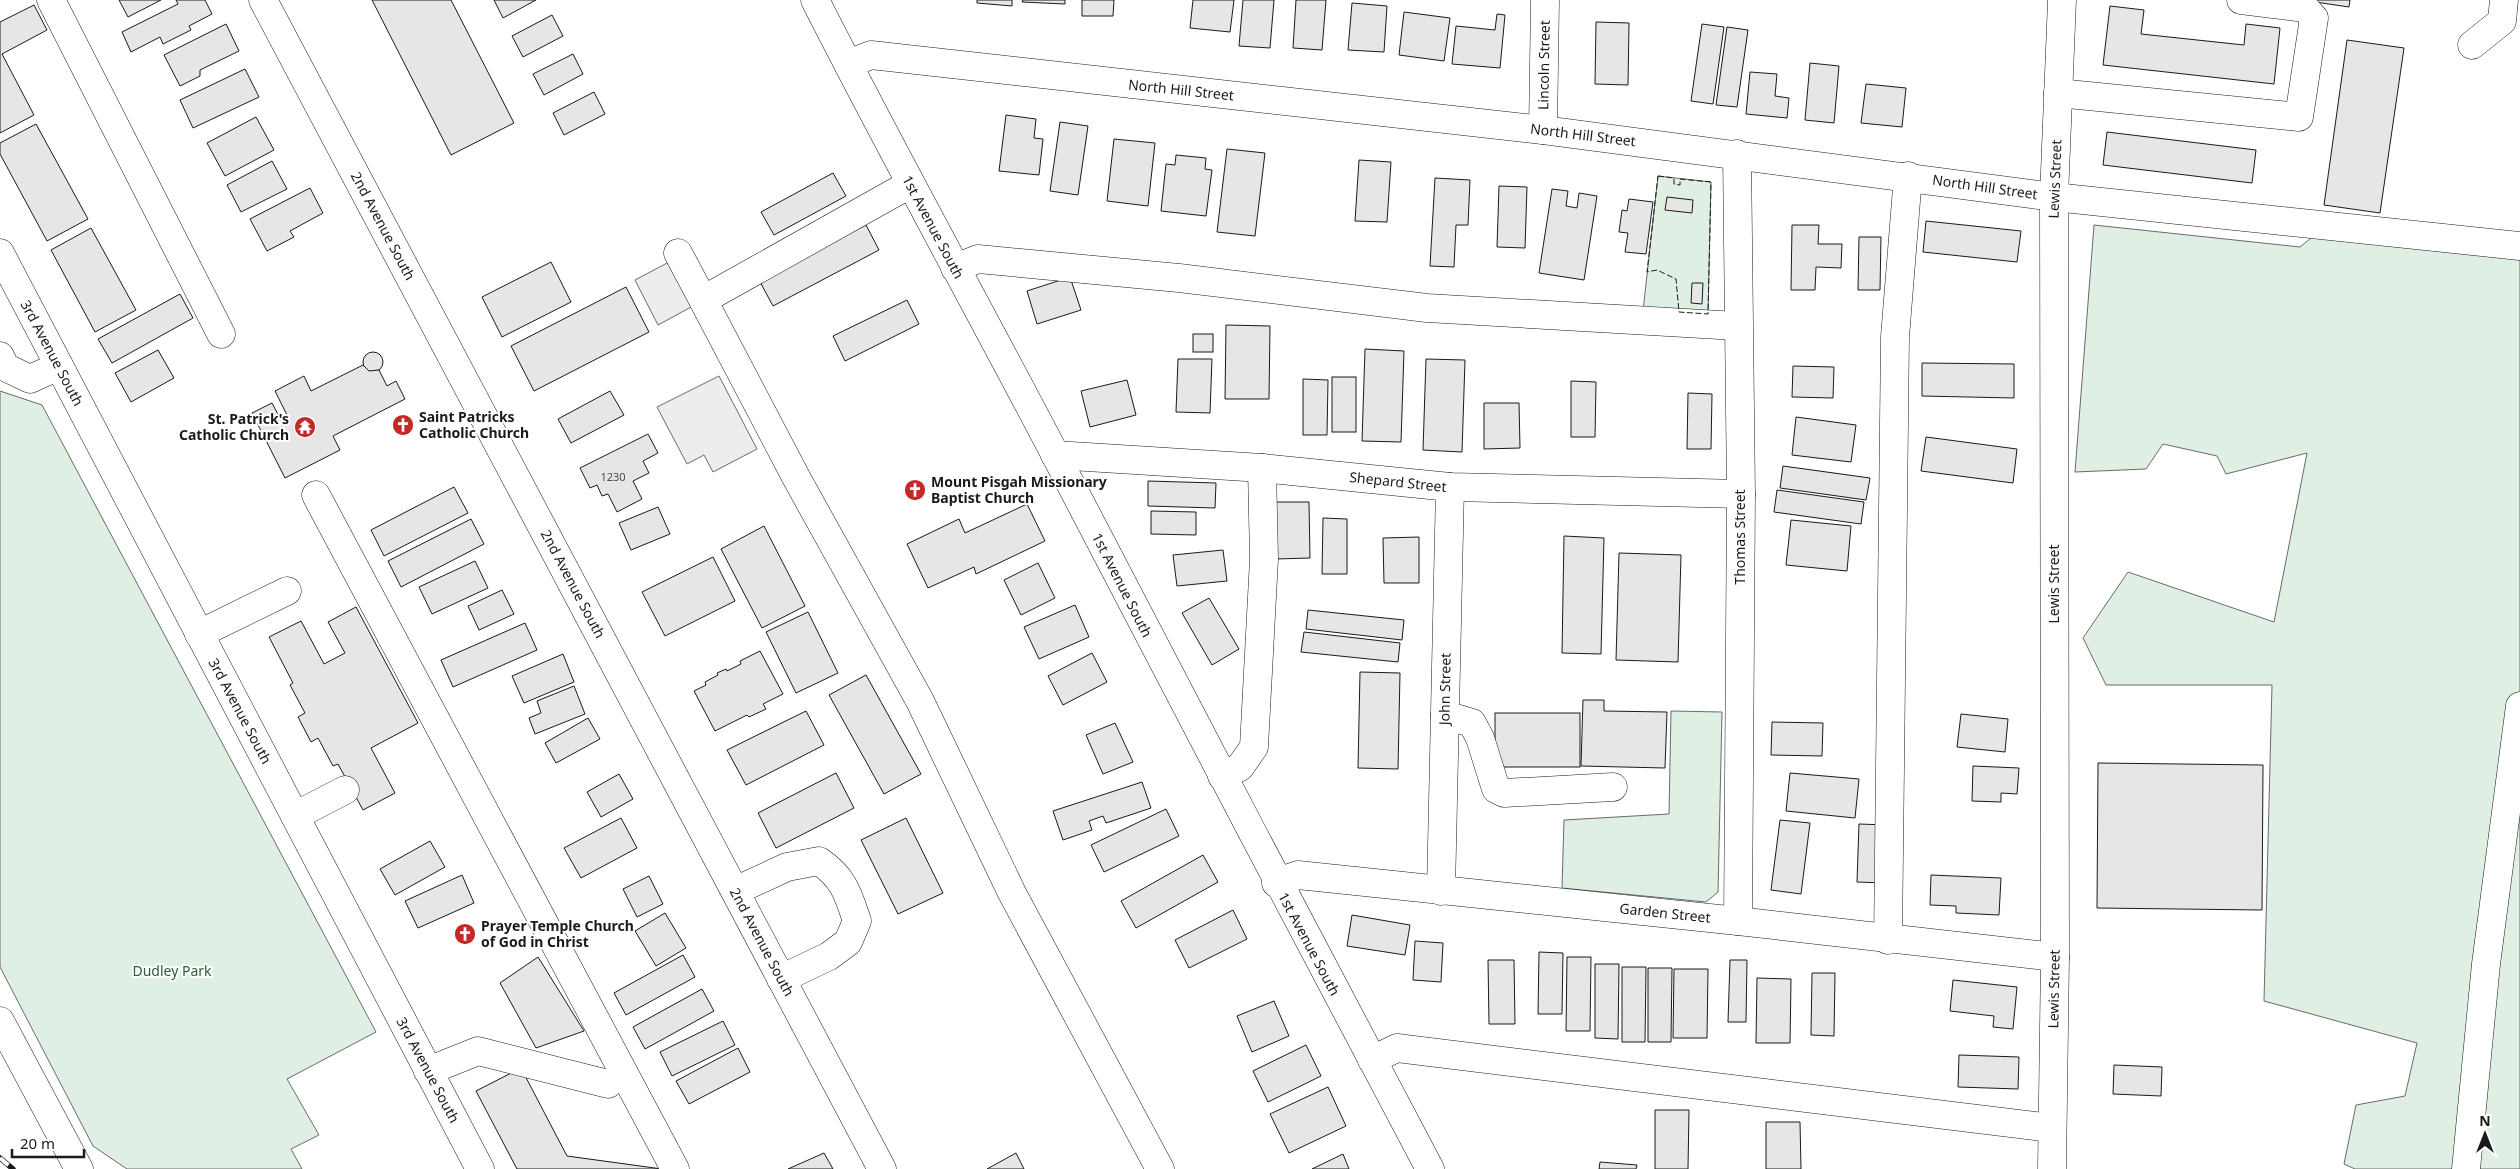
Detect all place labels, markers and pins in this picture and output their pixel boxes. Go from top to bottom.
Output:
place label: Saint Patricks Catholic Church [419,407,529,442]
place label: St. Patrick's Catholic Church [179,409,289,444]
church icon: Saint Patricks Catholic Church [391,413,415,437]
temple icon: St. Patrick's Catholic Church [293,415,317,439]
place label: Mount Pisgah Missionary Baptist Church [931,472,1107,507]
church icon: Mount Pisgah Missionary Baptist Church [903,478,927,502]
place label: Prayer Temple Church of God in Christ [481,916,634,951]
church icon: Prayer Temple Church of God in Christ [453,922,477,946]

